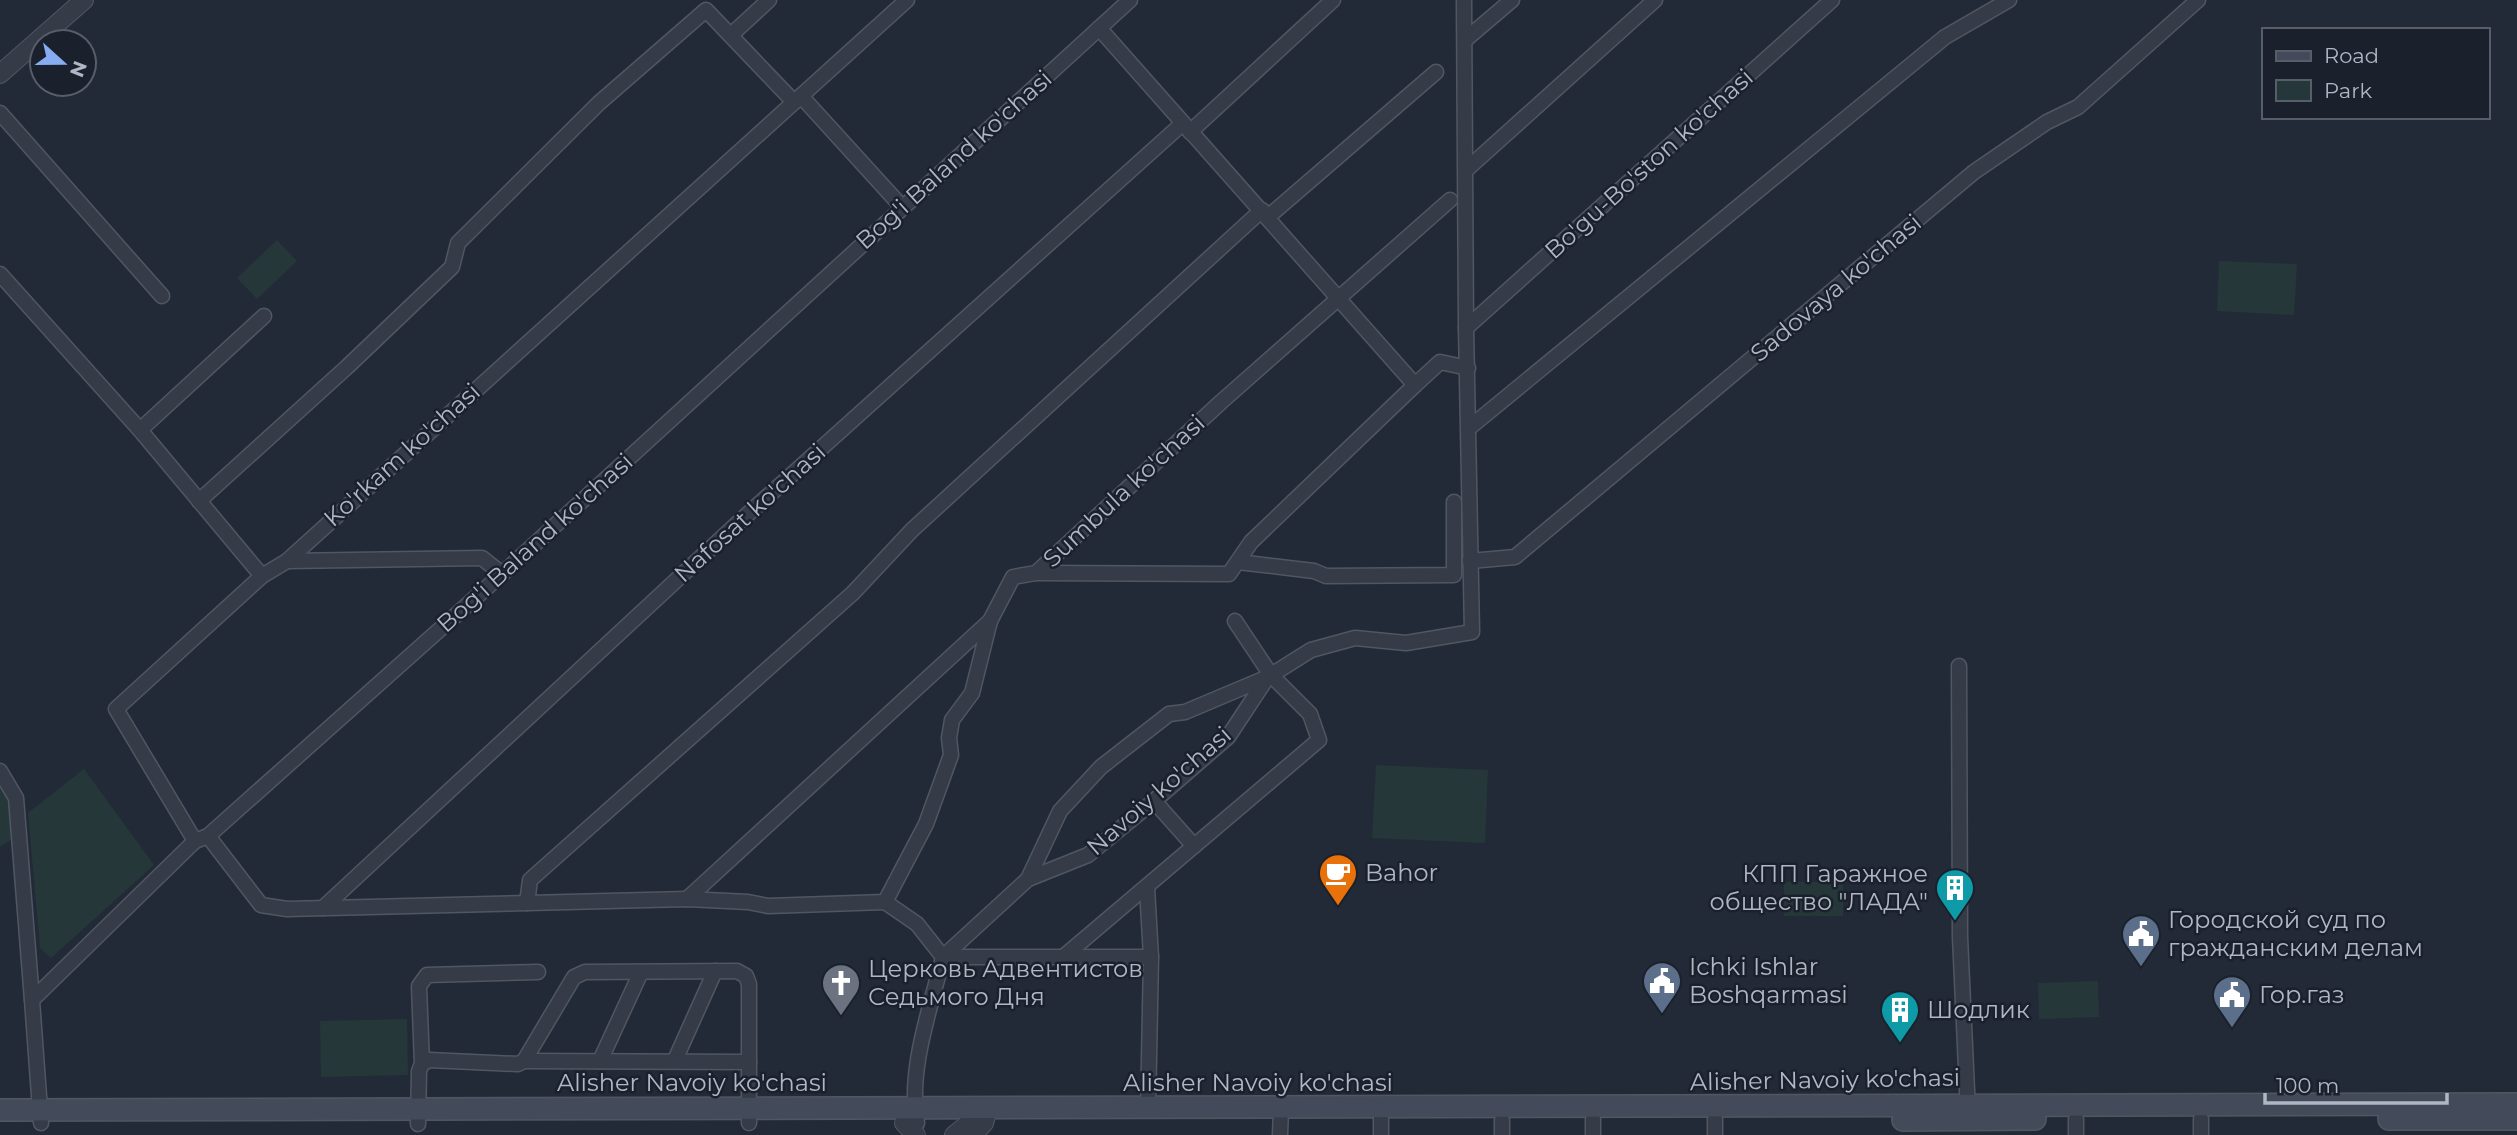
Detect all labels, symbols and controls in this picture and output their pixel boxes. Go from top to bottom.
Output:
north arrow [28,28,98,98]
legend [2262,28,2489,119]
text: Road [2324,43,2379,68]
text: N [65,58,92,80]
street label: Bo'gu-Bo'ston ko'chasi [1539,62,1759,265]
street label: Bog'i Baland ko'chasi [850,64,1058,255]
text: Park [2324,78,2372,103]
street label: Sadovaya ko'chasi [1744,208,1927,368]
street label: Ko'rkam ko'chasi [318,377,486,532]
street label: Sumbula ko'chasi [1037,408,1211,573]
street label: Nafosat ko'chasi [668,437,831,588]
street label: Bog'i Baland ko'chasi [431,447,639,638]
street label: Navoiy ko'chasi [1081,720,1237,861]
cafe icon: Bahor [1317,852,1359,907]
place label: Bahor [1365,858,1438,887]
place label: КПП Гаражное общество "ЛАДА" [1710,859,1928,916]
building icon: КПП Гаражное общество "ЛАДА" [1934,867,1976,922]
place label: Городской суд по гражданским делам [2168,905,2423,962]
public building icon: Городской суд по гражданским делам [2120,913,2162,968]
place label: Ichki Ishlar Boshqarmasi [1689,952,1848,1009]
place label: Церковь Адвентистов Седьмого Дня [868,954,1143,1011]
public building icon: Ichki Ishlar Boshqarmasi [1641,960,1683,1015]
church icon: Церковь Адвентистов Седьмого Дня [820,962,862,1017]
public building icon: Гор.газ [2211,974,2253,1029]
place label: Гор.газ [2259,980,2345,1009]
building icon: Шодлик [1879,989,1921,1044]
place label: Шодлик [1927,995,2030,1024]
scale bar [2265,1062,2447,1106]
street label: Alisher Navoiy ko'chasi [1690,1063,1960,1096]
street label: Alisher Navoiy ko'chasi [557,1068,827,1097]
street label: Alisher Navoiy ko'chasi [1123,1068,1393,1097]
text: 100 m [2276,1073,2339,1098]

